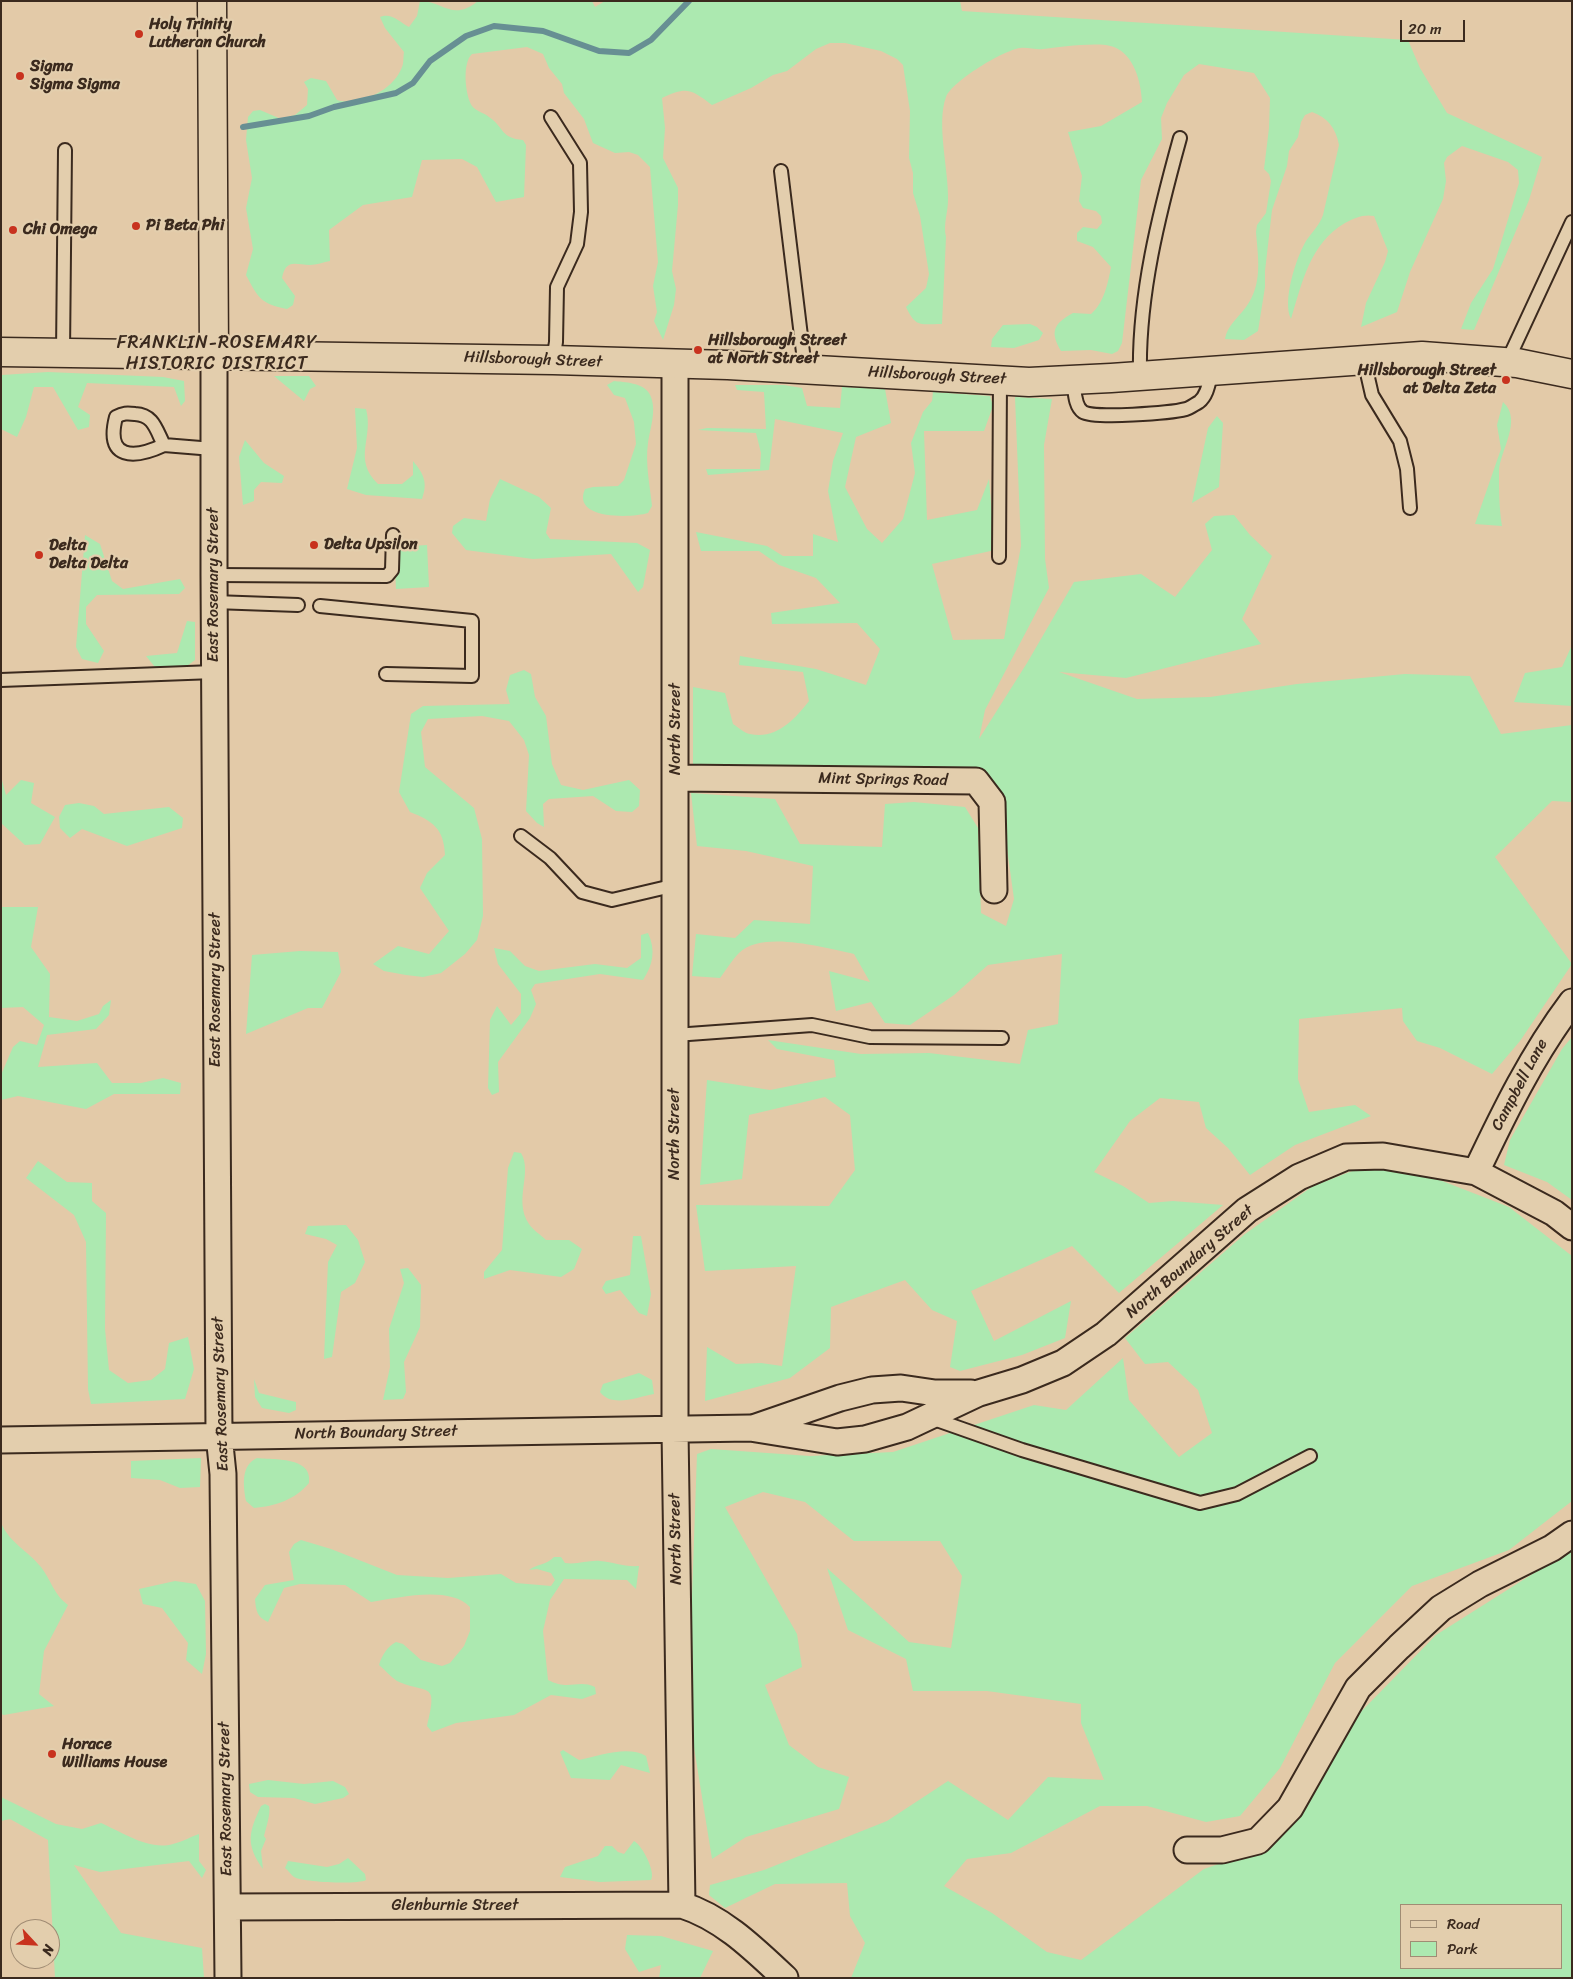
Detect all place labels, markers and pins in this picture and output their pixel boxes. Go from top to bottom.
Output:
place label: Holy Trinity Lutheran Church [149,15,266,53]
marker: Holy Trinity Lutheran Church [133,28,145,40]
place label: Sigma Sigma Sigma [30,57,120,95]
marker: Sigma Sigma Sigma [14,70,26,82]
place label: Pi Beta Phi [146,216,224,236]
place label: Chi Omega [23,220,97,240]
marker: Pi Beta Phi [130,220,142,232]
marker: Chi Omega [7,224,19,236]
place label: Hillsborough Street at North Street [708,331,847,369]
marker: Hillsborough Street at North Street [692,344,704,356]
place label: Hillsborough Street at Delta Zeta [1357,361,1496,399]
marker: Hillsborough Street at Delta Zeta [1500,374,1512,386]
place label: Delta Upsilon [324,535,418,555]
place label: Delta Delta Delta [49,536,128,574]
marker: Delta Upsilon [308,539,320,551]
marker: Delta Delta Delta [33,549,45,561]
place label: Horace Williams House [62,1735,167,1773]
marker: Horace Williams House [46,1748,58,1760]

